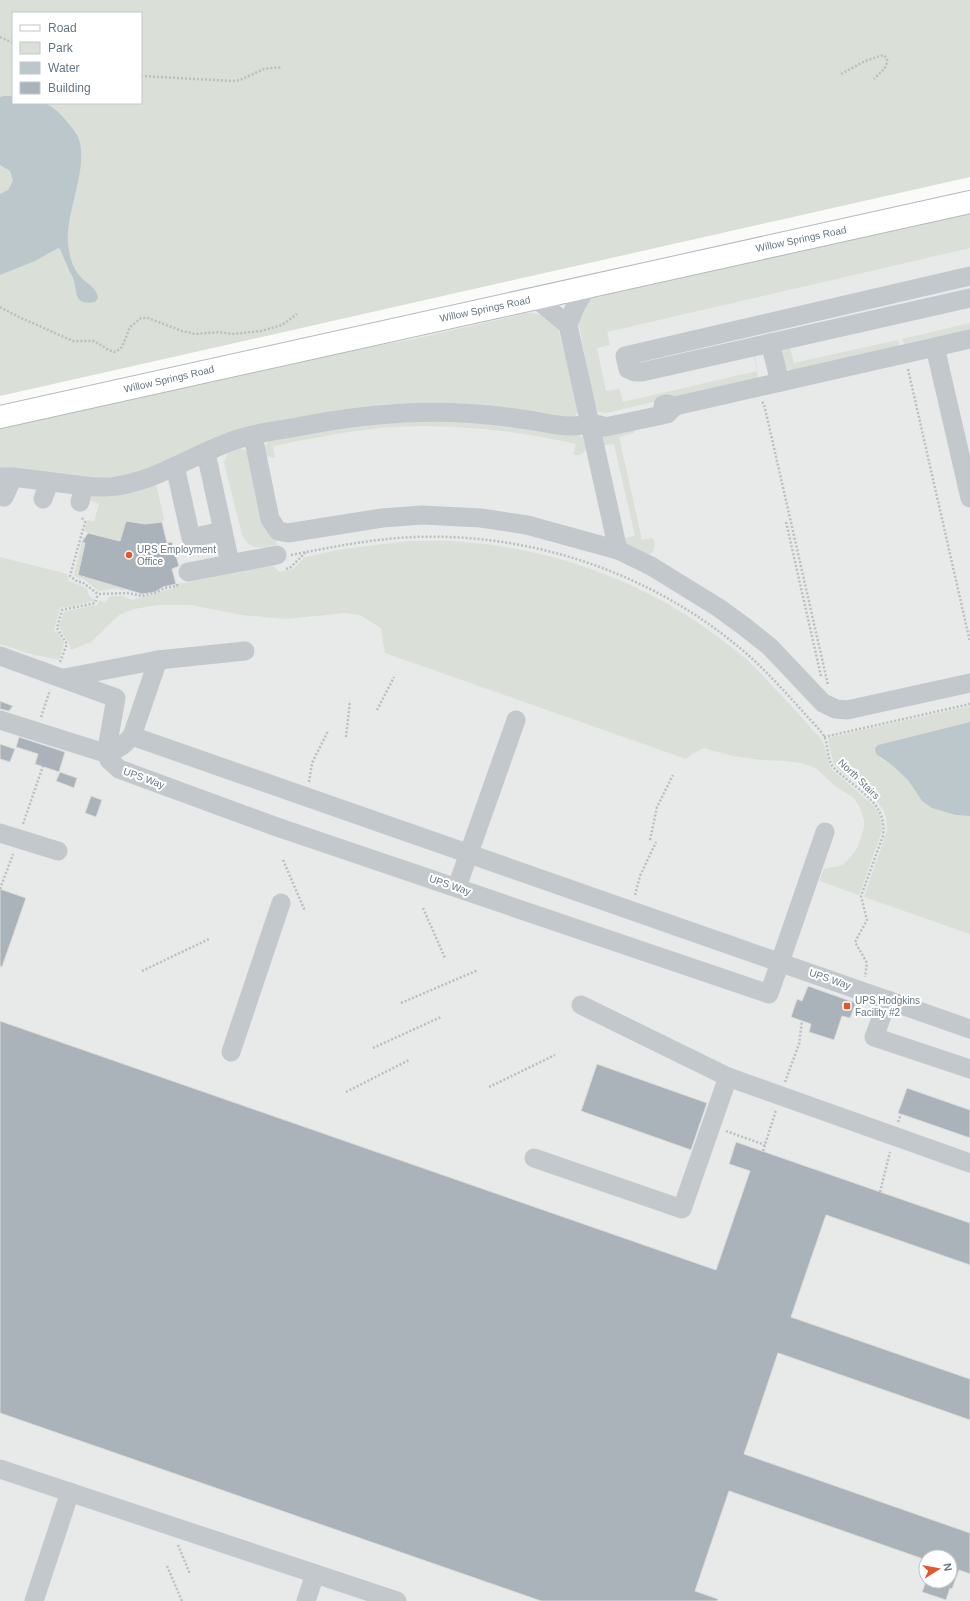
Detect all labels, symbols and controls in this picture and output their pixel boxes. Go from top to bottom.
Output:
legend [12,12,142,104]
text: Road [48,21,77,35]
text: Park [48,41,74,55]
text: Water [48,61,80,75]
text: Building [48,81,91,95]
street label: Willow Springs Road [755,224,847,254]
street label: Willow Springs Road [439,294,531,324]
street label: Willow Springs Road [123,363,215,395]
place label: UPS Employment Office [137,544,216,567]
marker: UPS Employment Office [124,550,134,560]
street label: North Stairs [836,757,882,801]
street label: UPS Way [122,765,166,791]
street label: UPS Way [428,873,472,897]
street label: UPS Way [808,967,852,991]
place label: UPS Hodgkins Facility #2 [855,995,920,1018]
marker: UPS Hodgkins Facility #2 [842,1001,852,1011]
north arrow [918,1549,958,1589]
text: N [941,1562,954,1572]

